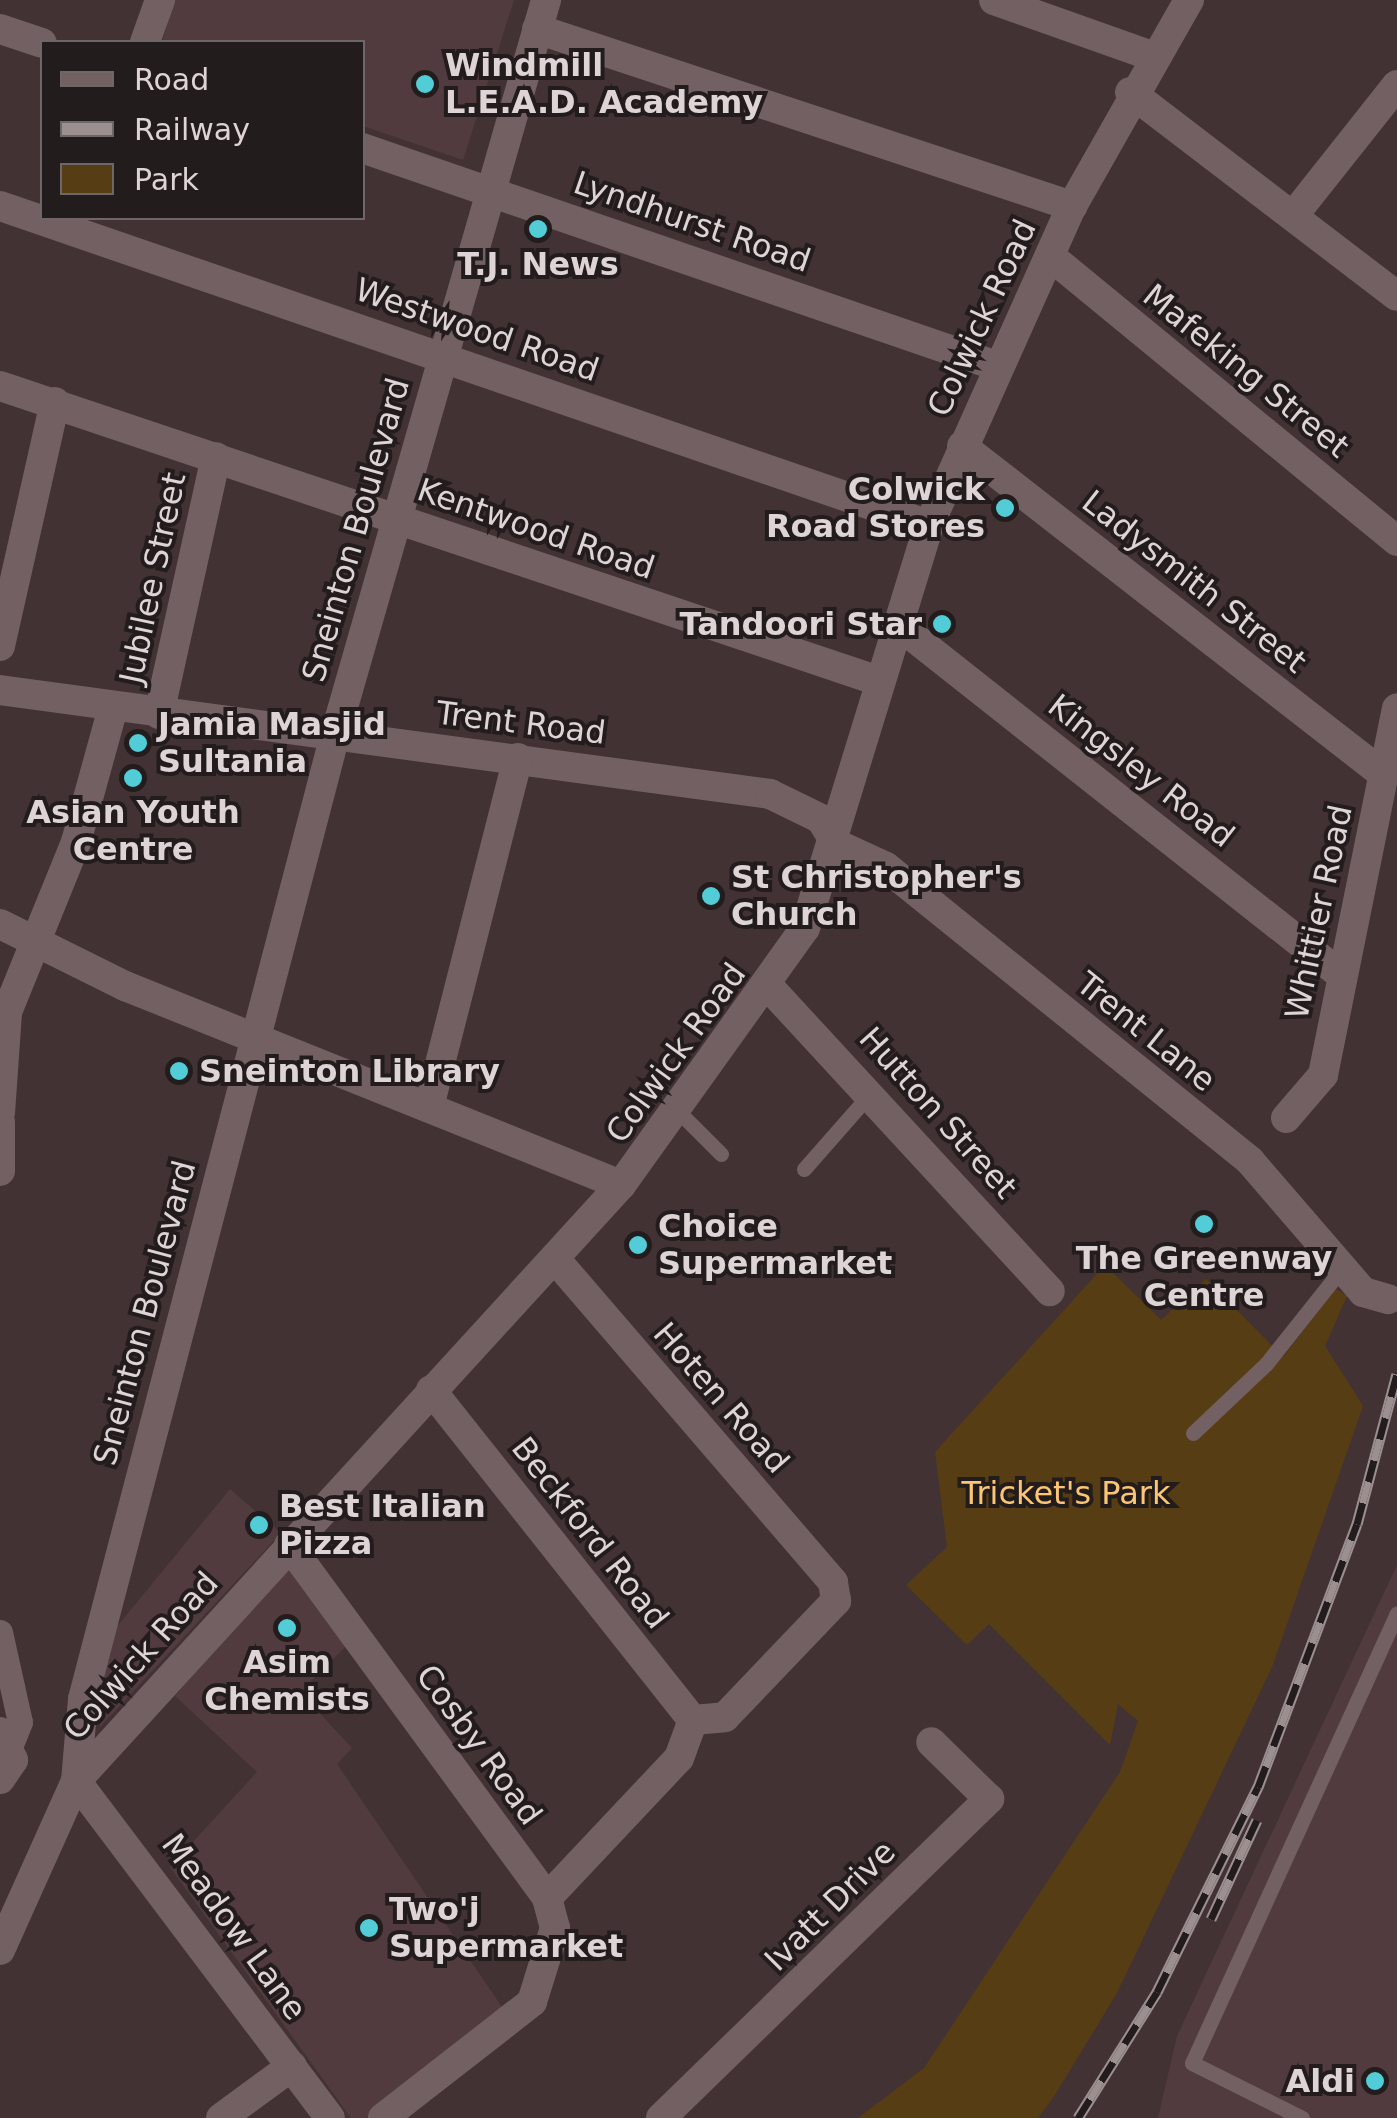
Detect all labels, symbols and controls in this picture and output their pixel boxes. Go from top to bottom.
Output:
legend [40,40,365,220]
place label: Windmill L.E.A.D. Academy [445,47,763,122]
text: Road [134,62,209,97]
marker: Windmill L.E.A.D. Academy [414,73,436,95]
text: Railway [134,112,250,147]
text: Park [134,162,199,197]
street label: Lyndhurst Road [569,164,815,280]
street label: Colwick Road [920,214,1044,422]
marker: T.J. News [527,218,549,240]
place label: T.J. News [457,245,619,283]
street label: Westwood Road [350,270,604,390]
street label: Mafeking Street [1135,276,1357,466]
street label: Sneinton Boulevard [294,374,418,686]
street label: Jubilee Street [112,469,194,687]
street label: Kentwood Road [412,470,660,588]
place label: Colwick Road Stores [766,471,985,546]
street label: Ladysmith Street [1074,483,1314,681]
marker: Colwick Road Stores [994,497,1016,519]
place label: Tandoori Star [679,605,922,643]
marker: Tandoori Star [931,613,953,635]
street label: Kingsley Road [1040,687,1242,855]
street label: Trent Road [434,694,608,752]
place label: Jamia Masjid Sultania [158,706,386,781]
marker: Jamia Masjid Sultania [127,732,149,754]
marker: Asian Youth Centre [122,767,144,789]
place label: Asian Youth Centre [26,794,240,869]
street label: Whittier Road [1278,801,1360,1023]
place label: St Christopher's Church [731,859,1022,934]
marker: St Christopher's Church [700,885,722,907]
street label: Colwick Road [598,956,754,1150]
street label: Trent Lane [1069,964,1223,1100]
street label: Hutton Street [851,1020,1025,1206]
place label: Sneinton Library [199,1052,500,1090]
marker: Sneinton Library [168,1060,190,1082]
street label: Sneinton Boulevard [86,1156,204,1470]
place label: Choice Supermarket [658,1208,892,1283]
marker: The Greenway Centre [1193,1213,1215,1235]
marker: Choice Supermarket [627,1234,649,1256]
place label: The Greenway Centre [1076,1240,1332,1315]
street label: Hoten Road [645,1315,797,1481]
street label: Beckford Road [503,1430,677,1636]
park label: Tricket's Park [962,1474,1170,1512]
place label: Best Italian Pizza [279,1488,486,1563]
marker: Best Italian Pizza [248,1514,270,1536]
street label: Colwick Road [56,1564,226,1748]
marker: Asim Chemists [276,1617,298,1639]
place label: Asim Chemists [204,1644,370,1719]
street label: Cosby Road [408,1658,550,1832]
street label: Meadow Lane [154,1827,314,2027]
street label: Ivatt Drive [757,1833,903,1979]
place label: Two'j Supermarket [389,1891,623,1966]
marker: Two'j Supermarket [358,1917,380,1939]
place label: Aldi [1285,2062,1355,2100]
marker: Aldi [1364,2070,1386,2092]

